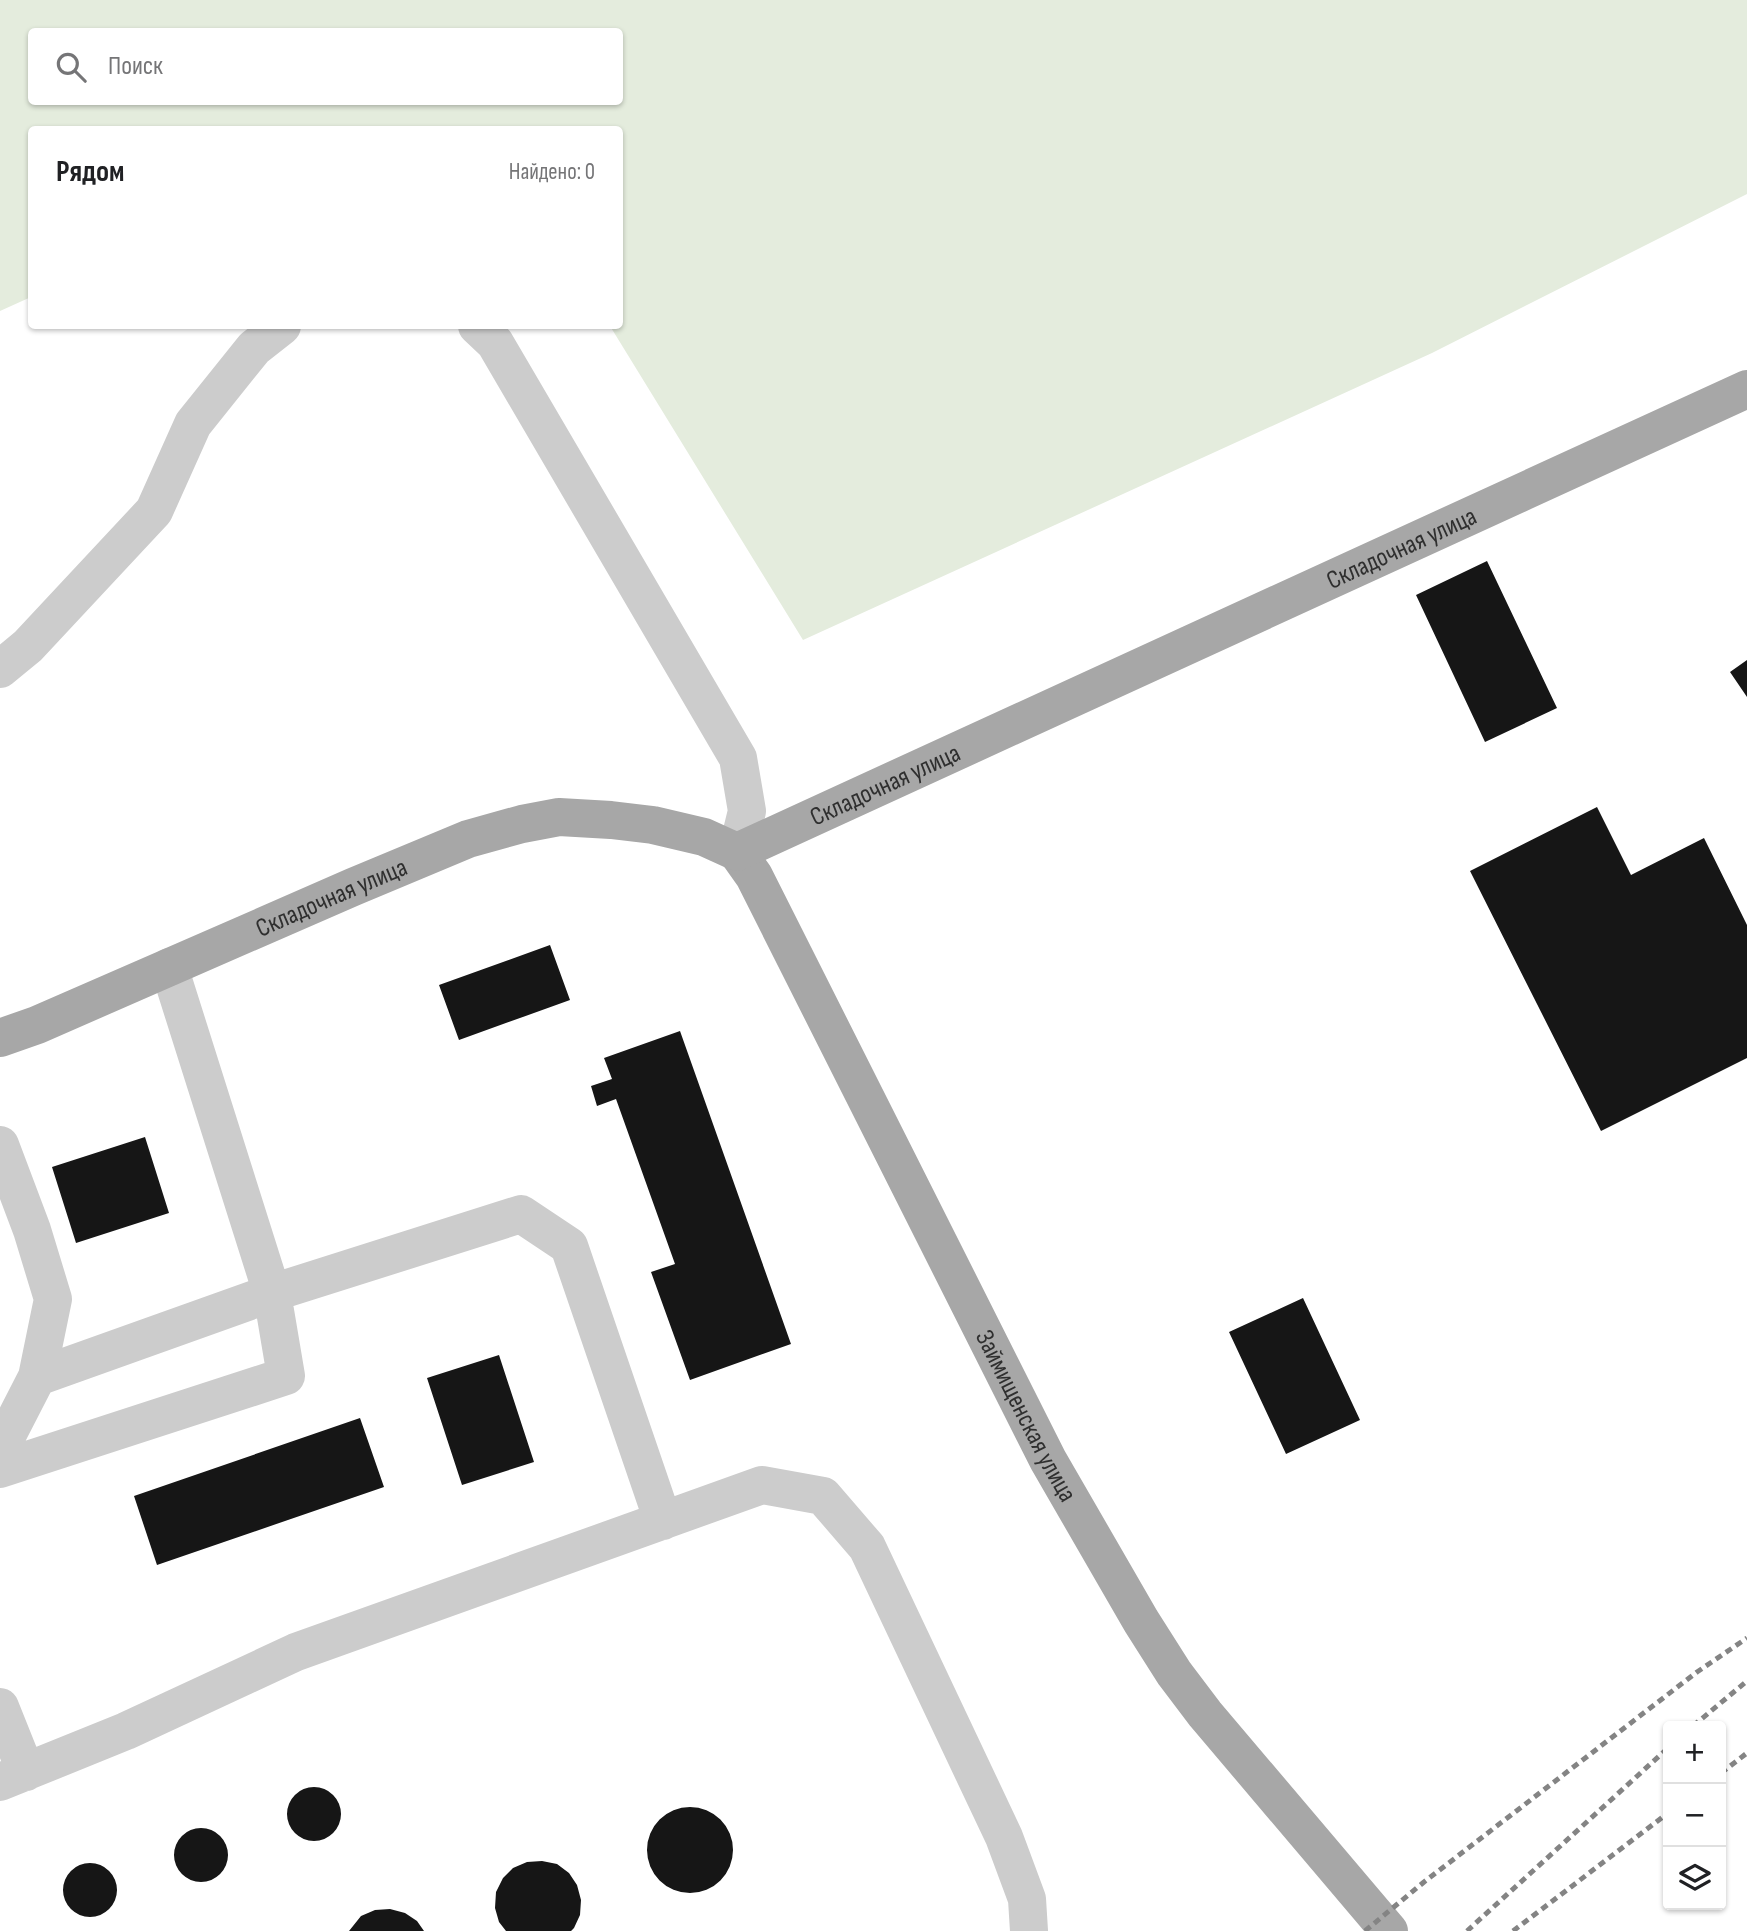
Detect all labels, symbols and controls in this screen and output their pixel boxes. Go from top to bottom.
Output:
search box [28,28,623,105]
icon: search [52,48,90,86]
text: Поиск [108,51,163,82]
text: Рядом [56,154,124,190]
text: Найдено: 0 [509,158,595,186]
street label: Складочная улица [1322,501,1482,597]
street label: Складочная улица [805,738,965,833]
street label: Складочная улица [251,852,412,945]
street label: Займищенская улица [968,1325,1083,1508]
map controls [1663,1721,1726,1910]
button: + [1663,1721,1726,1784]
button: − [1663,1784,1726,1847]
button: layers [1663,1847,1726,1910]

